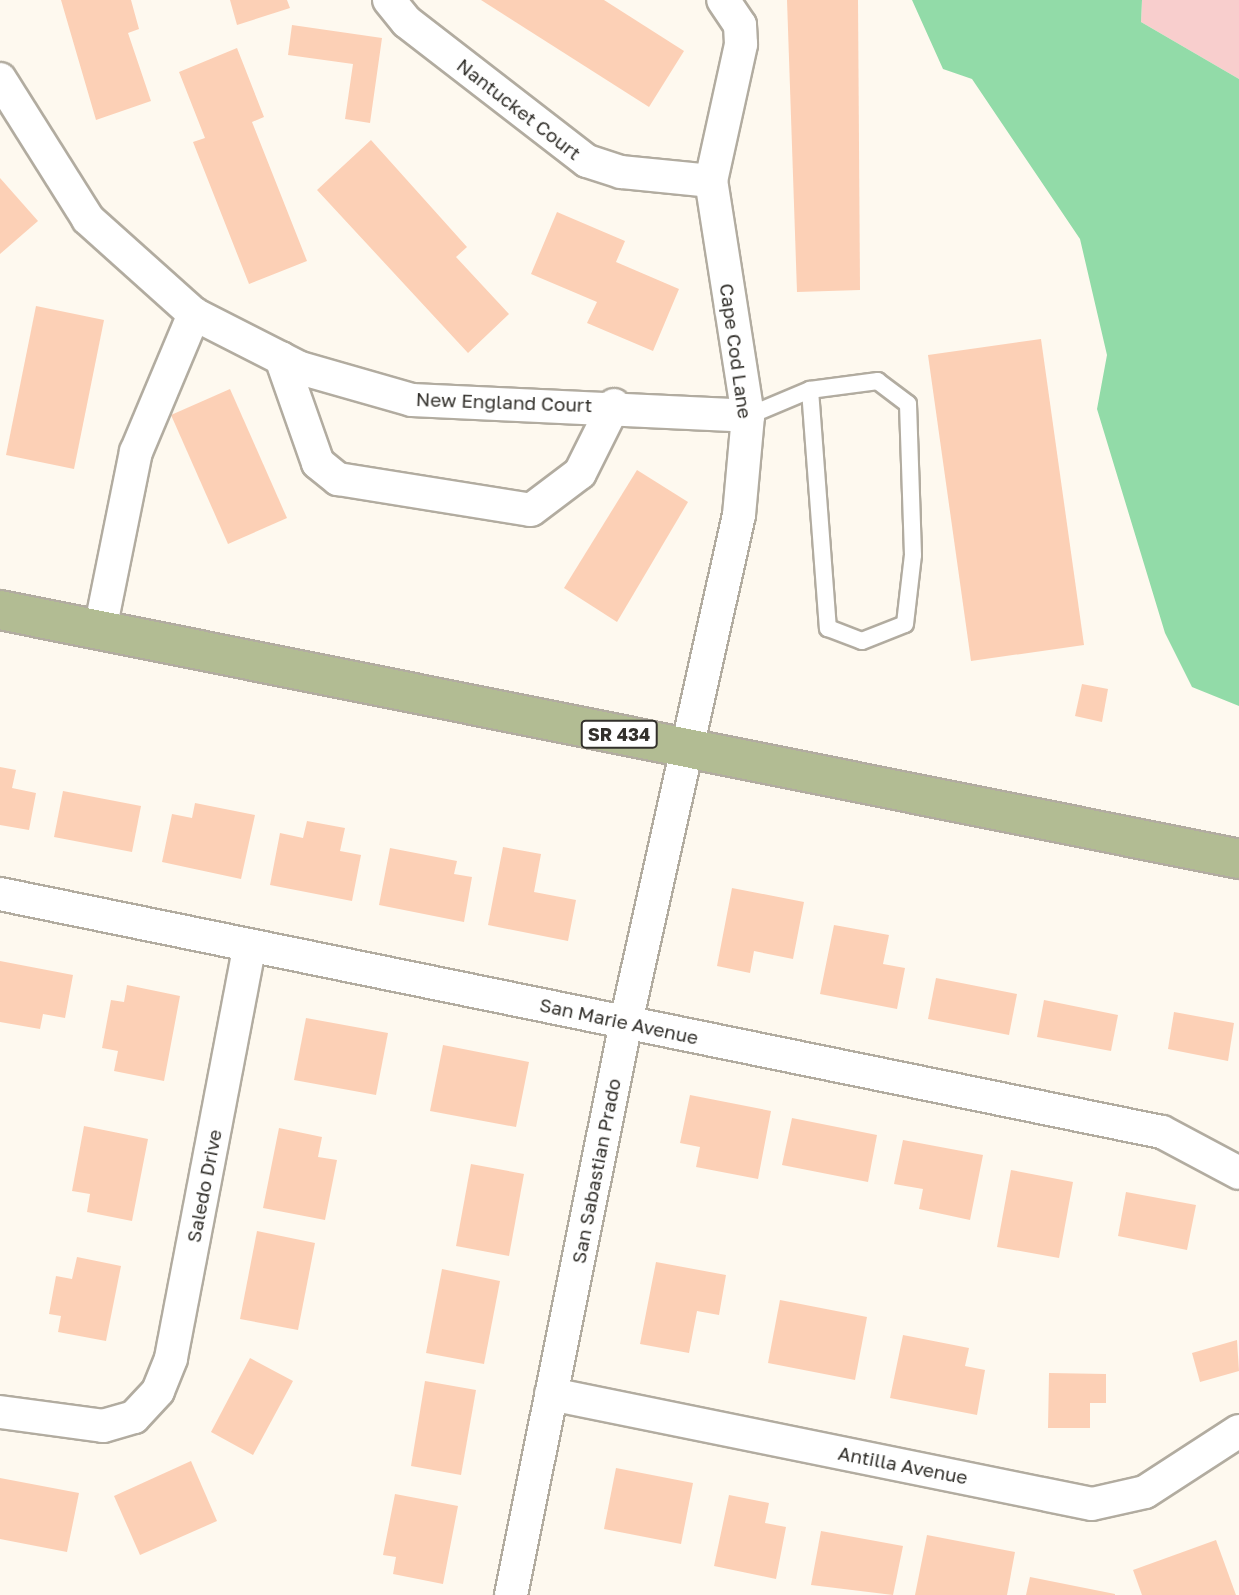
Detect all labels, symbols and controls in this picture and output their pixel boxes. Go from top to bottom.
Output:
street label: Nantucket Court [452,54,586,164]
street label: Cape Cod Lane [715,282,757,420]
street label: New England Court [415,388,593,416]
road number: SR 434 [580,720,658,748]
street label: San Marie Avenue [538,993,700,1049]
street label: San Sabastian Prado [567,1077,625,1265]
street label: Saledo Drive [182,1128,226,1244]
street label: Antilla Avenue [836,1441,970,1489]

